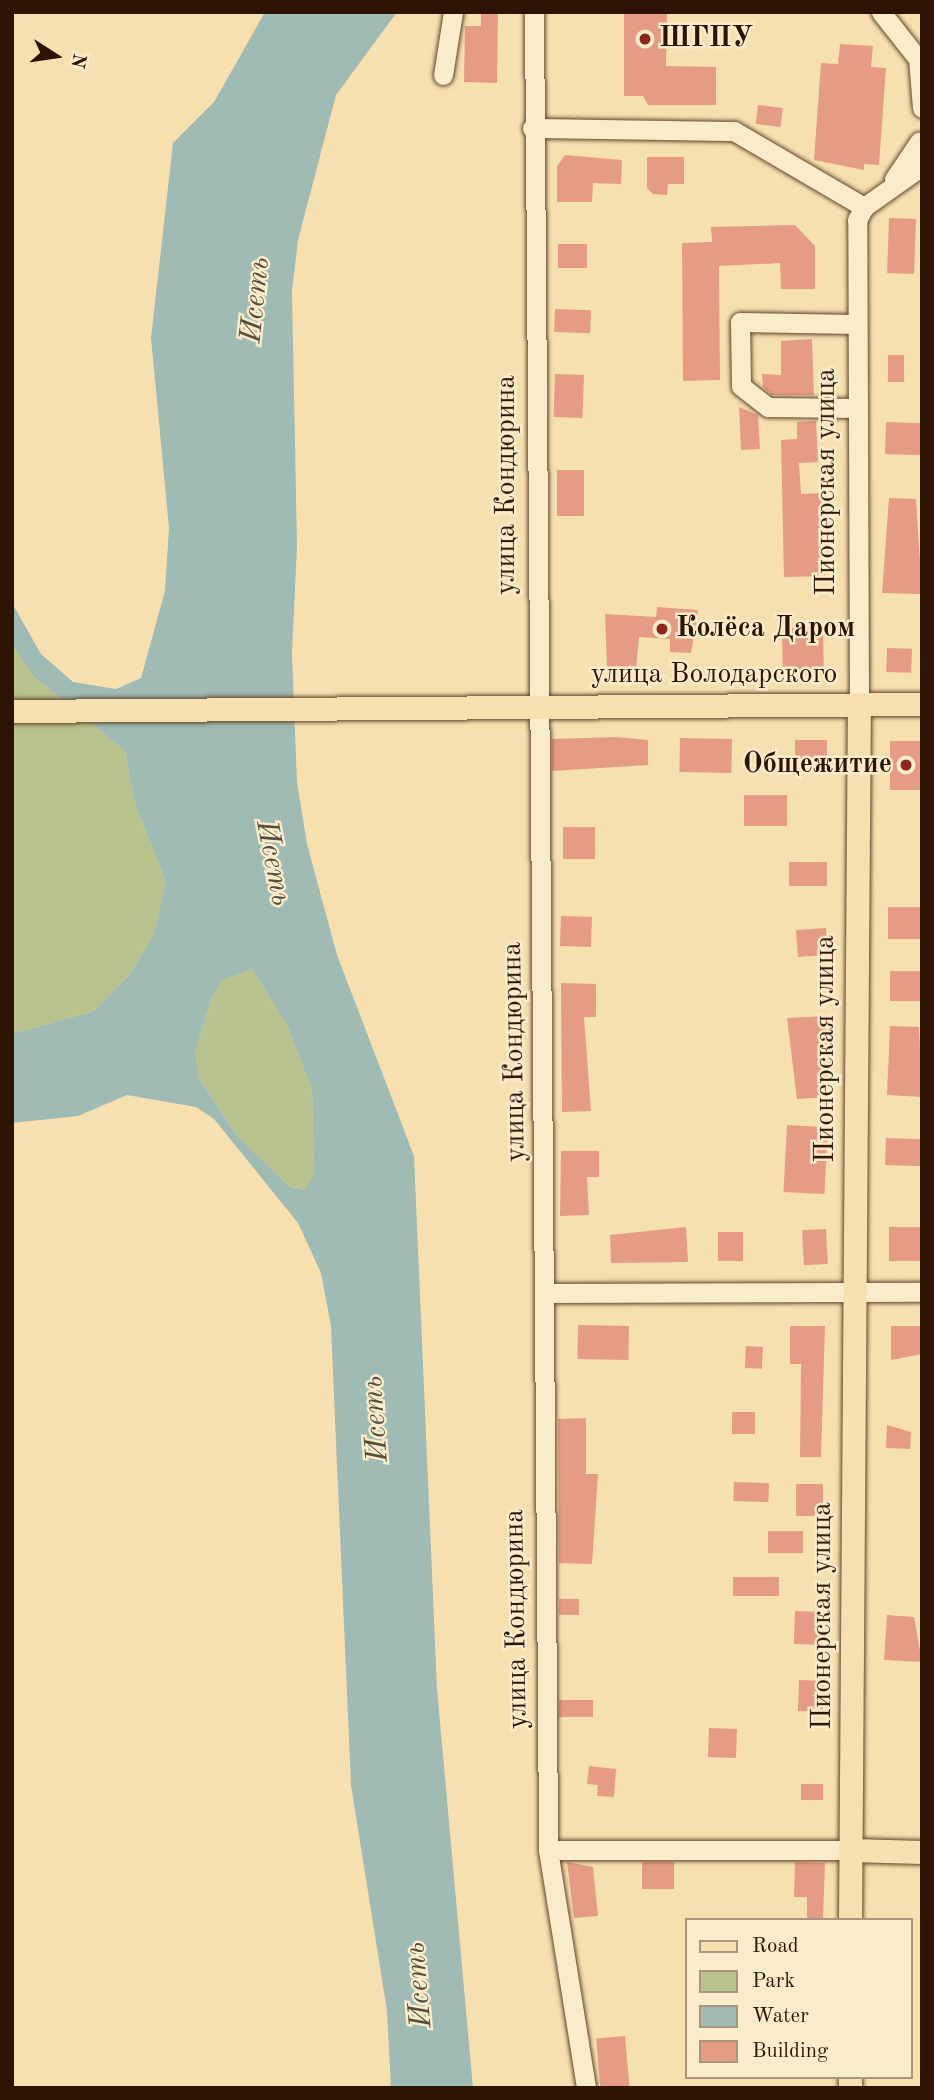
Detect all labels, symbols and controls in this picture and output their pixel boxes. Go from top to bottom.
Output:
north arrow [21,21,91,91]
place label: ШГПУ [659,22,753,56]
marker: ШГПУ [637,31,653,47]
text: N [66,51,88,70]
water label: Исеть [234,255,278,345]
street label: Пионерская улица [810,368,844,596]
street label: улица Кондюрина [490,375,524,595]
place label: Колёса Даром [676,612,855,646]
marker: Колёса Даром [654,621,670,637]
street label: улица Володарского [591,658,837,692]
place label: Общежитие [743,748,892,782]
marker: Общежитие [898,757,914,773]
water label: Исеть [247,817,299,909]
street label: Пионерская улица [809,935,843,1163]
street label: улица Кондюрина [496,942,534,1162]
water label: Исеть [355,1374,397,1464]
street label: Пионерская улица [806,1502,840,1730]
street label: улица Кондюрина [498,1509,536,1729]
legend [685,1918,913,2079]
text: Road [752,1936,799,1957]
water label: Исеть [397,1940,441,2030]
text: Park [752,1971,795,1992]
text: Water [752,2006,809,2027]
text: Building [752,2041,828,2062]

